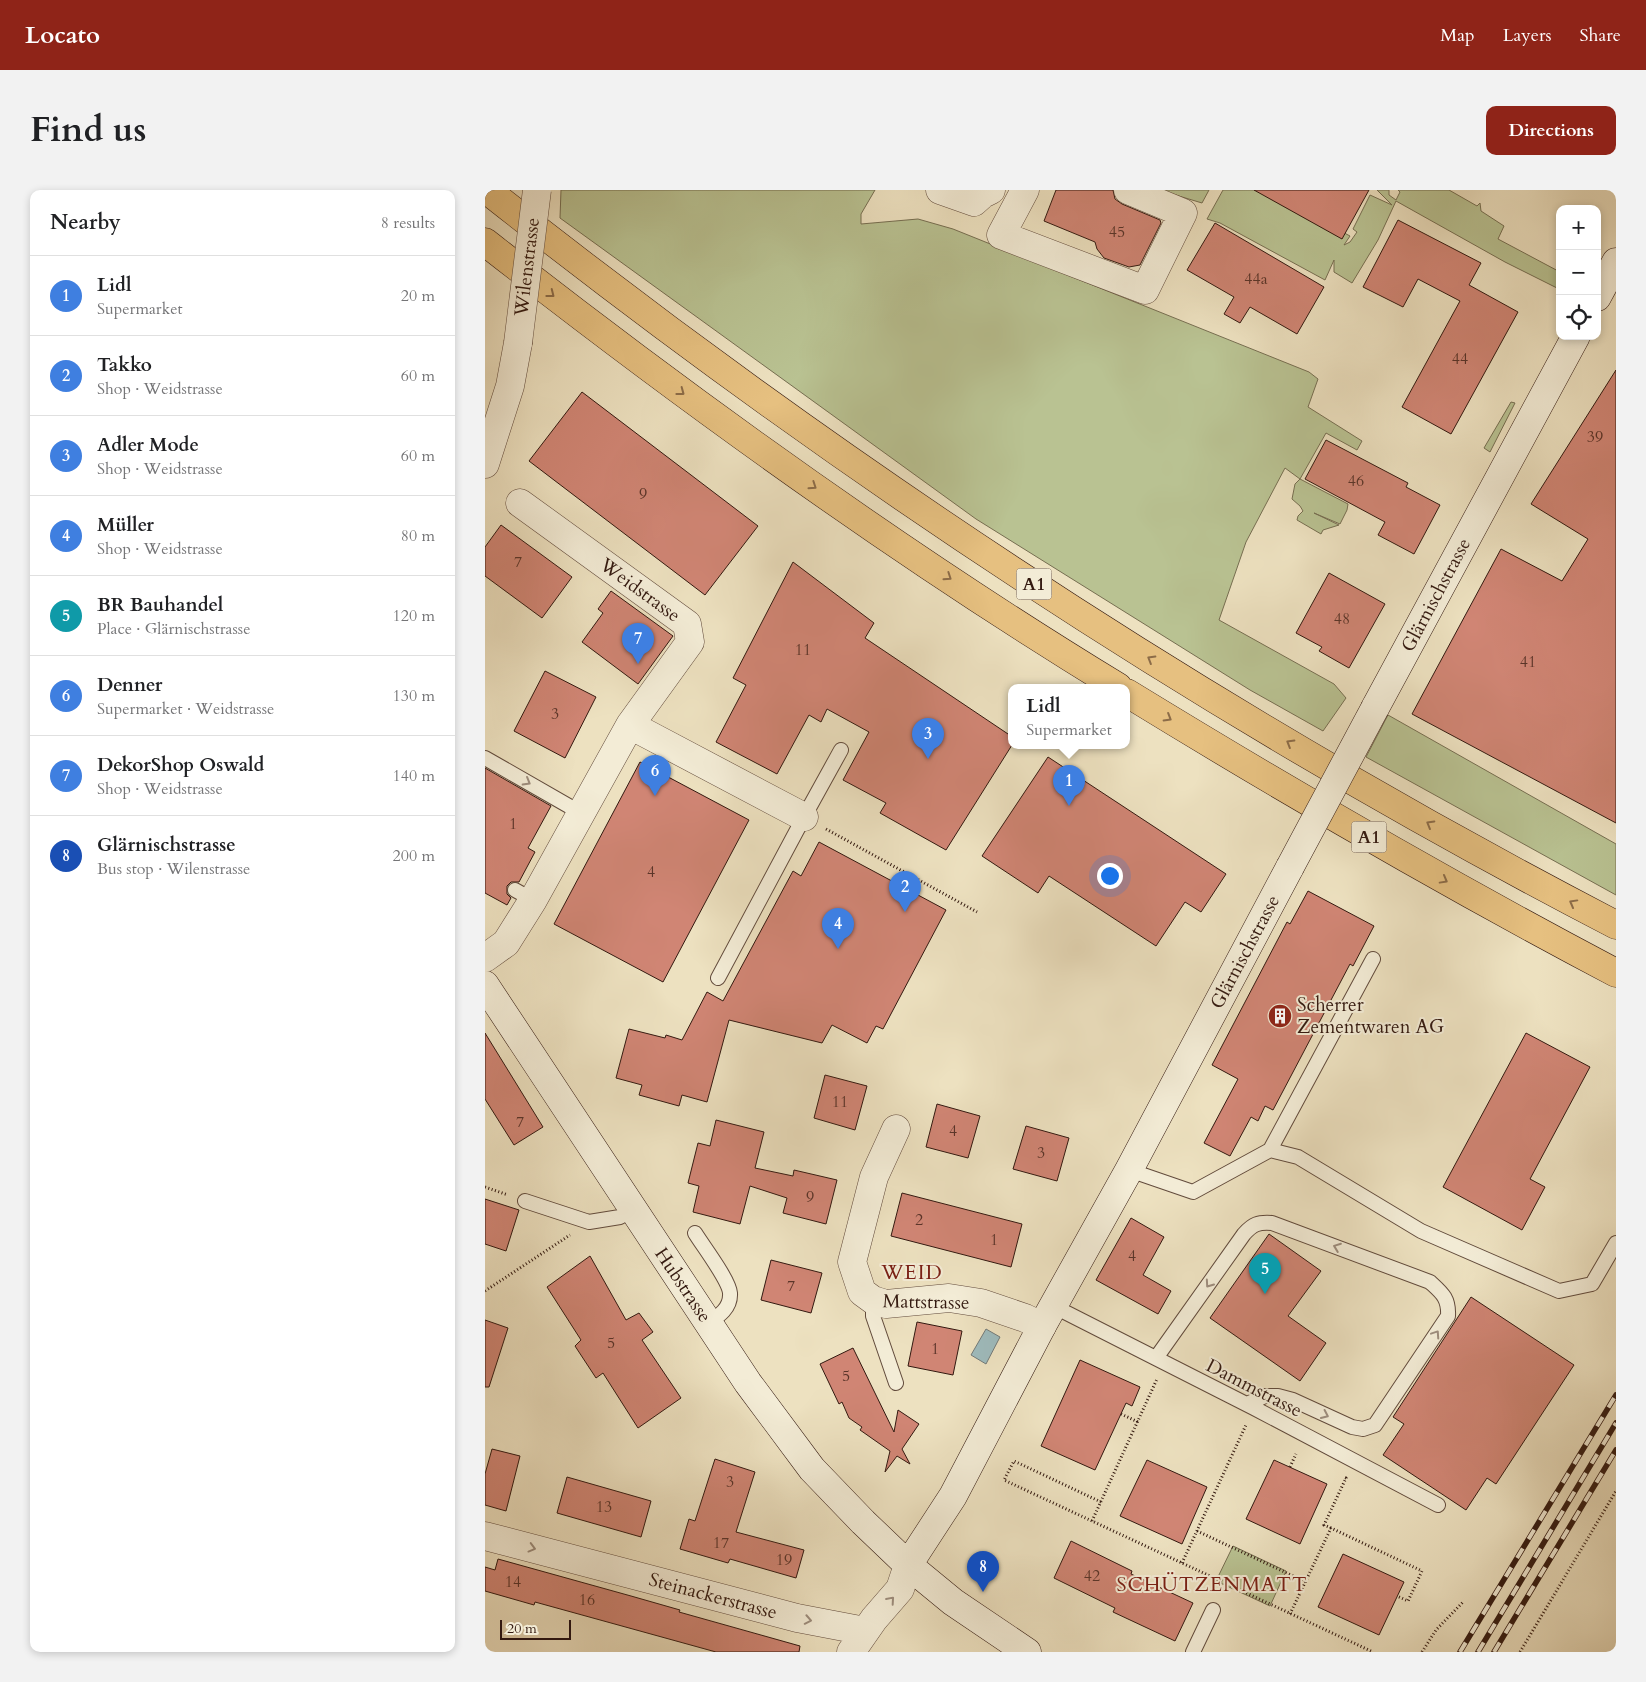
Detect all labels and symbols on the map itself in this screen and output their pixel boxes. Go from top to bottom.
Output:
street label: Wilenstrasse [508,216,546,319]
house number: 45 [1109,221,1125,243]
house number: 44a [1244,268,1268,290]
one-way arrow [545,288,555,297]
house number: 44 [1452,348,1468,370]
one-way arrow [675,386,684,394]
house number: 39 [1587,426,1603,448]
house number: 46 [1348,470,1364,492]
one-way arrow [807,480,817,489]
house number: 9 [639,483,647,505]
street label: Glärnischstrasse [1395,533,1477,657]
house number: 7 [514,551,522,573]
street label: Weidstrasse [594,551,686,628]
road number: A1 [1017,568,1051,599]
one-way arrow [942,571,951,580]
house number: 48 [1334,608,1350,630]
pin: 7 [622,623,654,664]
house number: 11 [795,639,811,661]
house number: 41 [1520,651,1536,673]
one-way arrow [1147,655,1156,665]
house number: 3 [551,703,559,725]
one-way arrow [1163,712,1172,721]
pin: 3 [912,718,944,759]
one-way arrow [1286,740,1295,749]
pin: 6 [639,755,671,796]
pin: 1 [1053,765,1085,806]
one-way arrow [522,776,531,786]
house number: 1 [509,813,517,835]
one-way arrow [1427,821,1436,831]
road number: A1 [1351,822,1387,852]
house number: 4 [647,861,655,883]
your location [1097,863,1123,889]
pin: 2 [889,871,921,912]
one-way arrow [1439,874,1448,884]
street label: Glärnischstrasse [1204,890,1286,1014]
one-way arrow [1569,899,1578,909]
pin: 4 [822,908,854,949]
place label: Scherrer Zementwaren AG [1297,992,1444,1040]
building icon: Scherrer Zementwaren AG [1267,1003,1293,1029]
house number: 11 [832,1091,848,1113]
house number: 7 [516,1111,524,1133]
house number: 4 [949,1120,957,1142]
house number: 3 [1037,1142,1045,1164]
house number: 9 [806,1186,814,1208]
house number: 2 [915,1209,923,1231]
house number: 1 [990,1229,998,1251]
street label: Hubstrasse [648,1242,718,1328]
one-way arrow [1333,1243,1342,1253]
house number: 4 [1128,1245,1136,1267]
pin: 5 [1249,1253,1281,1294]
district label: WEID [880,1259,943,1286]
house number: 7 [787,1275,795,1297]
one-way arrow [1206,1278,1215,1287]
street label: Mattstrasse [882,1288,970,1316]
one-way arrow [1430,1330,1439,1340]
house number: 5 [607,1332,615,1354]
house number: 1 [931,1338,939,1360]
street label: Dammstrasse [1201,1353,1307,1423]
house number: 5 [842,1365,850,1387]
one-way arrow [1320,1408,1329,1419]
house number: 3 [726,1471,734,1493]
house number: 13 [596,1496,612,1518]
house number: 17 [713,1532,729,1554]
one-way arrow [528,1542,537,1553]
house number: 19 [776,1549,792,1571]
pin: 8 [967,1551,999,1592]
house number: 42 [1084,1565,1100,1587]
street label: Steinackerstrasse [646,1566,780,1626]
house number: 14 [505,1571,521,1593]
district label: SCHÜTZENMATT [1116,1571,1308,1598]
house number: 16 [579,1589,595,1611]
one-way arrow [885,1597,894,1606]
one-way arrow [803,1615,812,1625]
scale bar [500,1617,571,1640]

